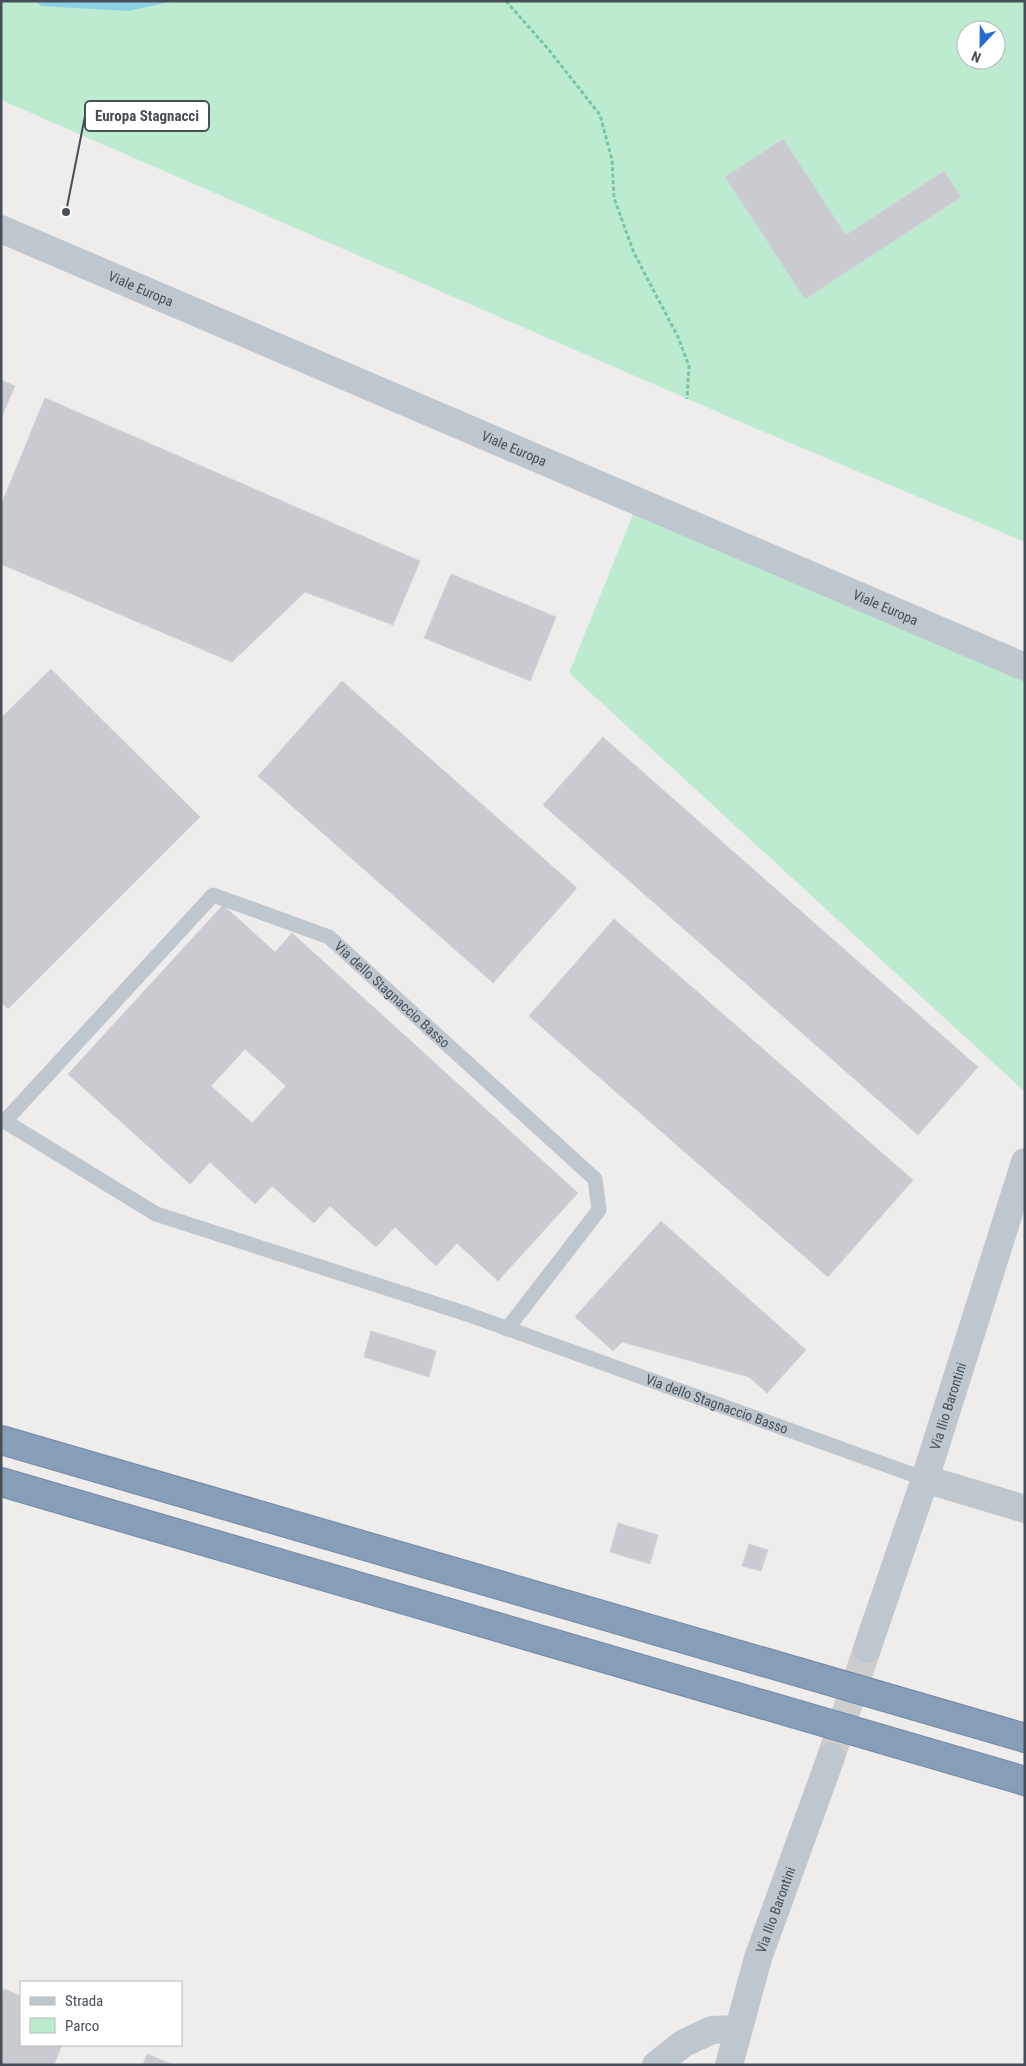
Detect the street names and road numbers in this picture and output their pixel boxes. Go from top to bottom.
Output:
street label: Viale Europa [106,268,176,310]
street label: Viale Europa [479,427,549,469]
street label: Viale Europa [851,586,920,628]
street label: Via dello Stagnaccio Basso [331,938,453,1051]
street label: Via Ilio Barontini [927,1360,969,1452]
street label: Via dello Stagnaccio Basso [643,1371,790,1437]
street label: Via Ilio Barontini [752,1864,798,1955]

